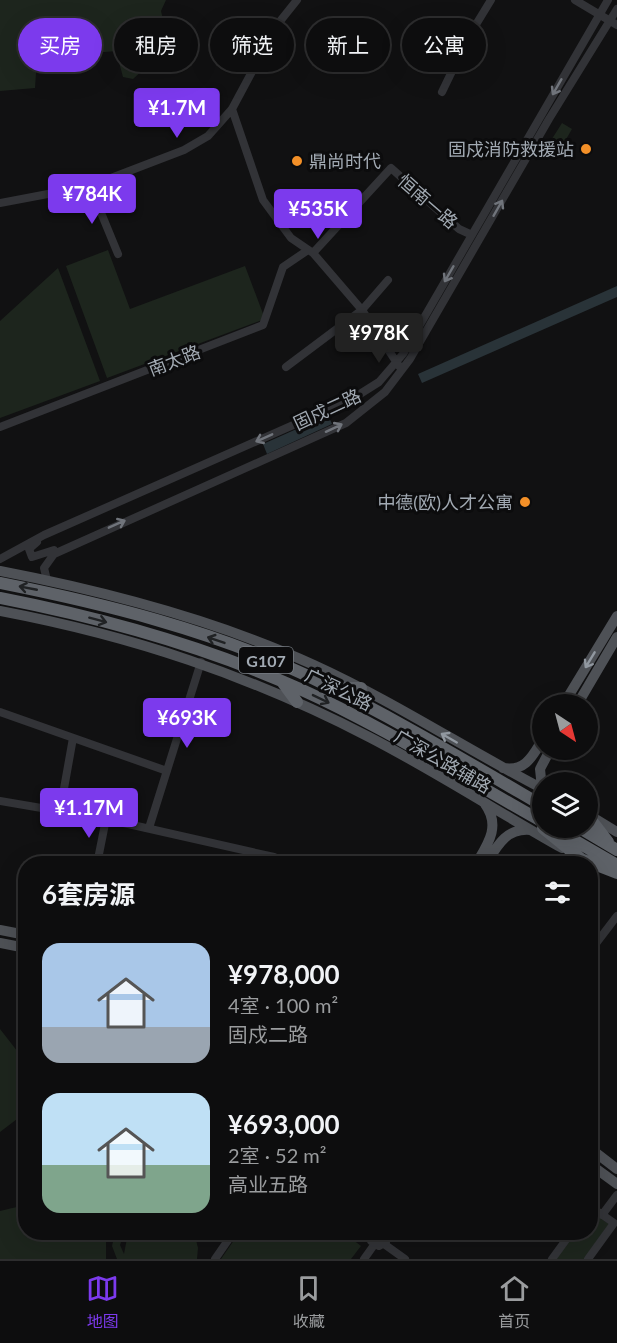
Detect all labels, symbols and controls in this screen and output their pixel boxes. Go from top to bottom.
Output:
chip: 买房 [18,18,102,72]
chip: 租房 [114,18,198,72]
chip: 筛选 [210,18,294,72]
chip: 新上 [306,18,390,72]
chip: 公寓 [402,18,486,72]
one-way arrow [551,78,563,95]
pin: ¥1.7M [135,88,219,139]
text: ¥1.7M [148,95,206,119]
place label: 固戍消防救援站 [448,138,574,160]
marker: 固戍消防救援站 [579,142,593,156]
place label: 鼎尚时代 [309,150,381,172]
marker: 鼎尚时代 [290,154,304,168]
street label: 恒南一路 [394,169,462,233]
pin: ¥784K [50,174,134,225]
text: ¥784K [62,181,122,205]
pin: ¥535K [276,189,360,240]
text: ¥535K [288,196,348,220]
one-way arrow [492,200,504,217]
one-way arrow [443,265,455,282]
pin: ¥978K [337,313,421,364]
text: ¥978K [349,320,409,344]
street label: 南太路 [145,340,203,380]
street label: 固戍二路 [290,384,364,434]
one-way arrow [325,422,343,433]
one-way arrow [255,433,273,444]
place label: 中德(欧)人才公寓 [377,491,513,513]
marker: 中德(欧)人才公寓 [518,495,532,509]
one-way arrow [108,518,126,529]
one-way arrow [19,582,39,593]
one-way arrow [88,614,107,626]
one-way arrow [207,634,226,645]
road number: G107 [239,647,293,673]
one-way arrow [584,651,596,668]
street label: 广深公路 [302,663,376,715]
one-way arrow [311,694,329,706]
north arrow [532,694,598,760]
map controls [532,694,598,838]
pin: ¥693K [145,698,229,749]
text: ¥693K [157,705,217,729]
street label: 广深公路辅路 [391,724,495,798]
one-way arrow [441,731,458,743]
button: layers [532,772,598,838]
pin: ¥1.17M [40,788,138,839]
text: ¥1.17M [54,795,124,819]
icon: filters [541,876,574,909]
text: 6套房源 [42,878,135,910]
text: ¥978,000 [228,958,340,990]
icon: home [90,967,162,1039]
text: 4室 · 100 m² [228,993,338,1017]
text: 固戍二路 [228,1022,308,1046]
text: ¥693,000 [228,1108,340,1140]
icon: home [90,1117,162,1189]
text: 2室 · 52 m² [228,1143,327,1167]
text: 高业五路 [228,1172,308,1196]
tab: 地图 [86,1272,119,1332]
tab: 收藏 [292,1272,325,1332]
tab: 首页 [498,1272,531,1332]

